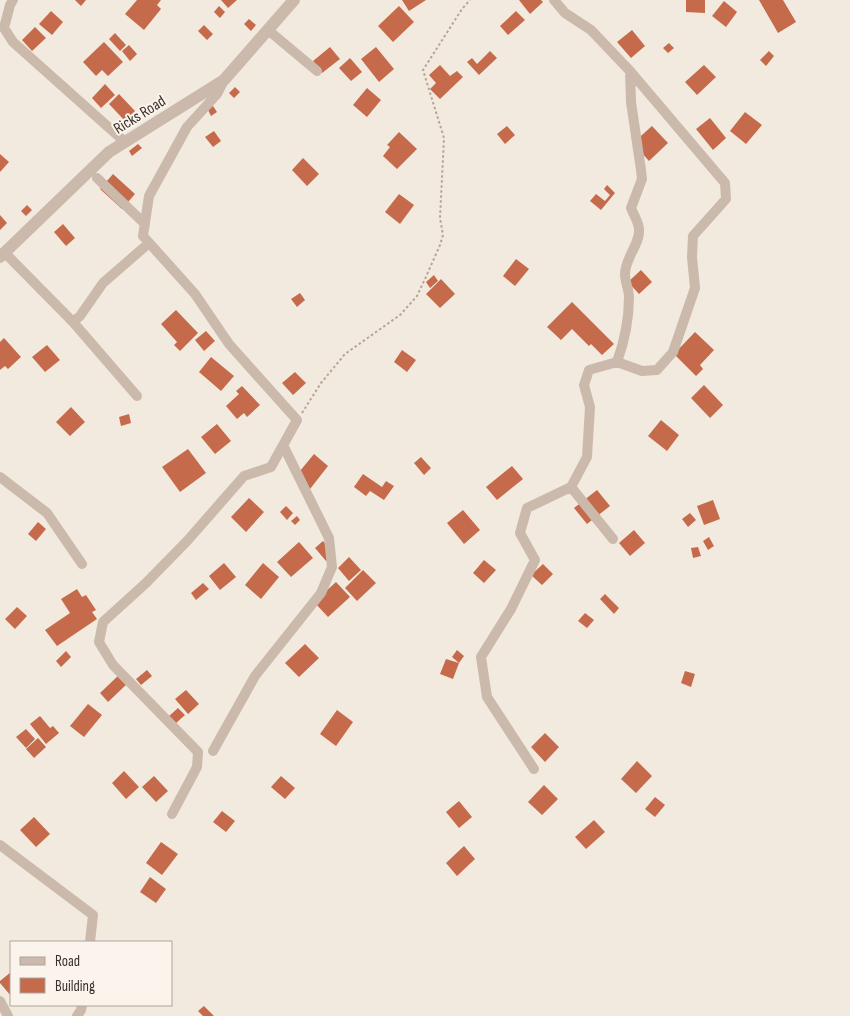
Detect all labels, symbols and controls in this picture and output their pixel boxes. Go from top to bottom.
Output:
street label: Ricks Road [110,92,169,139]
legend [10,941,172,1006]
text: Road [55,952,80,971]
text: Building [55,977,95,996]

